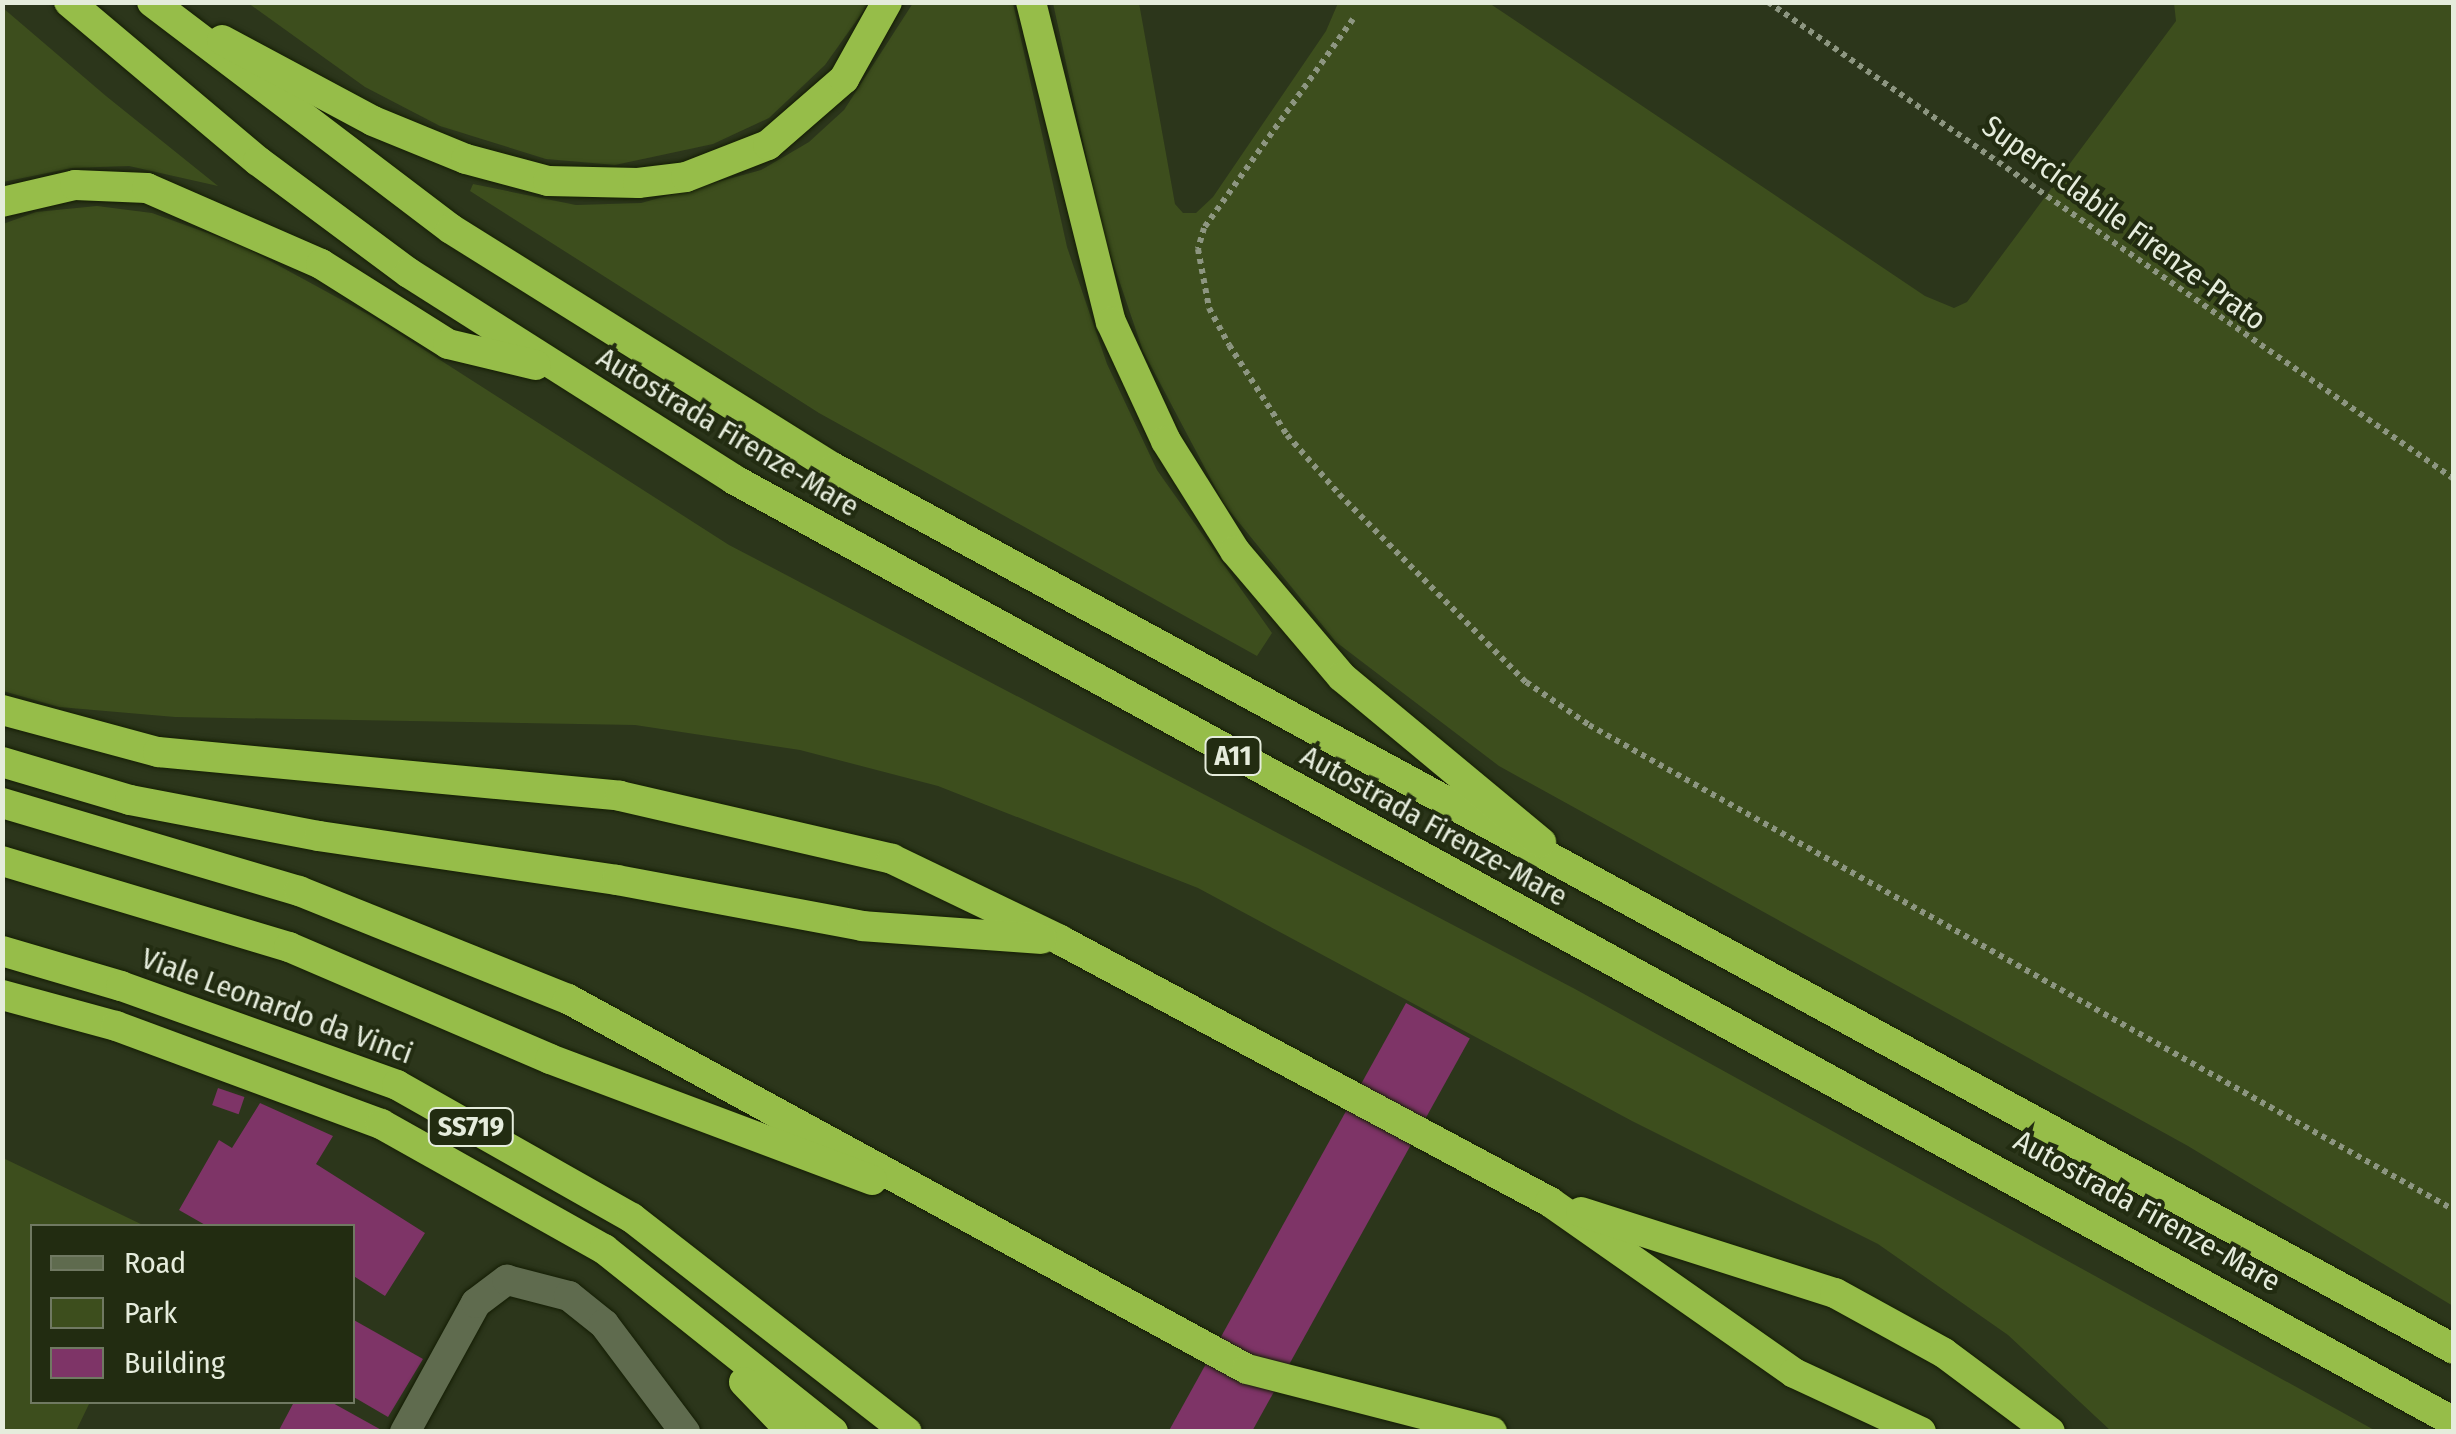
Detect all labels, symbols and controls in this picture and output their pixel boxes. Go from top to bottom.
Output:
street label: Superciclabile Firenze-Prato [1975,108,2273,338]
street label: Autostrada Firenze-Mare [590,339,866,525]
road number: A11 [1203,733,1263,779]
street label: Autostrada Firenze-Mare [1294,738,1574,914]
street label: Viale Leonardo da Vinci [136,940,418,1072]
road number: SS719 [426,1104,516,1150]
street label: Autostrada Firenze-Mare [2007,1123,2287,1299]
legend [30,1224,355,1404]
text: Road [124,1245,186,1281]
text: Park [124,1295,177,1331]
text: Building [124,1345,225,1381]

